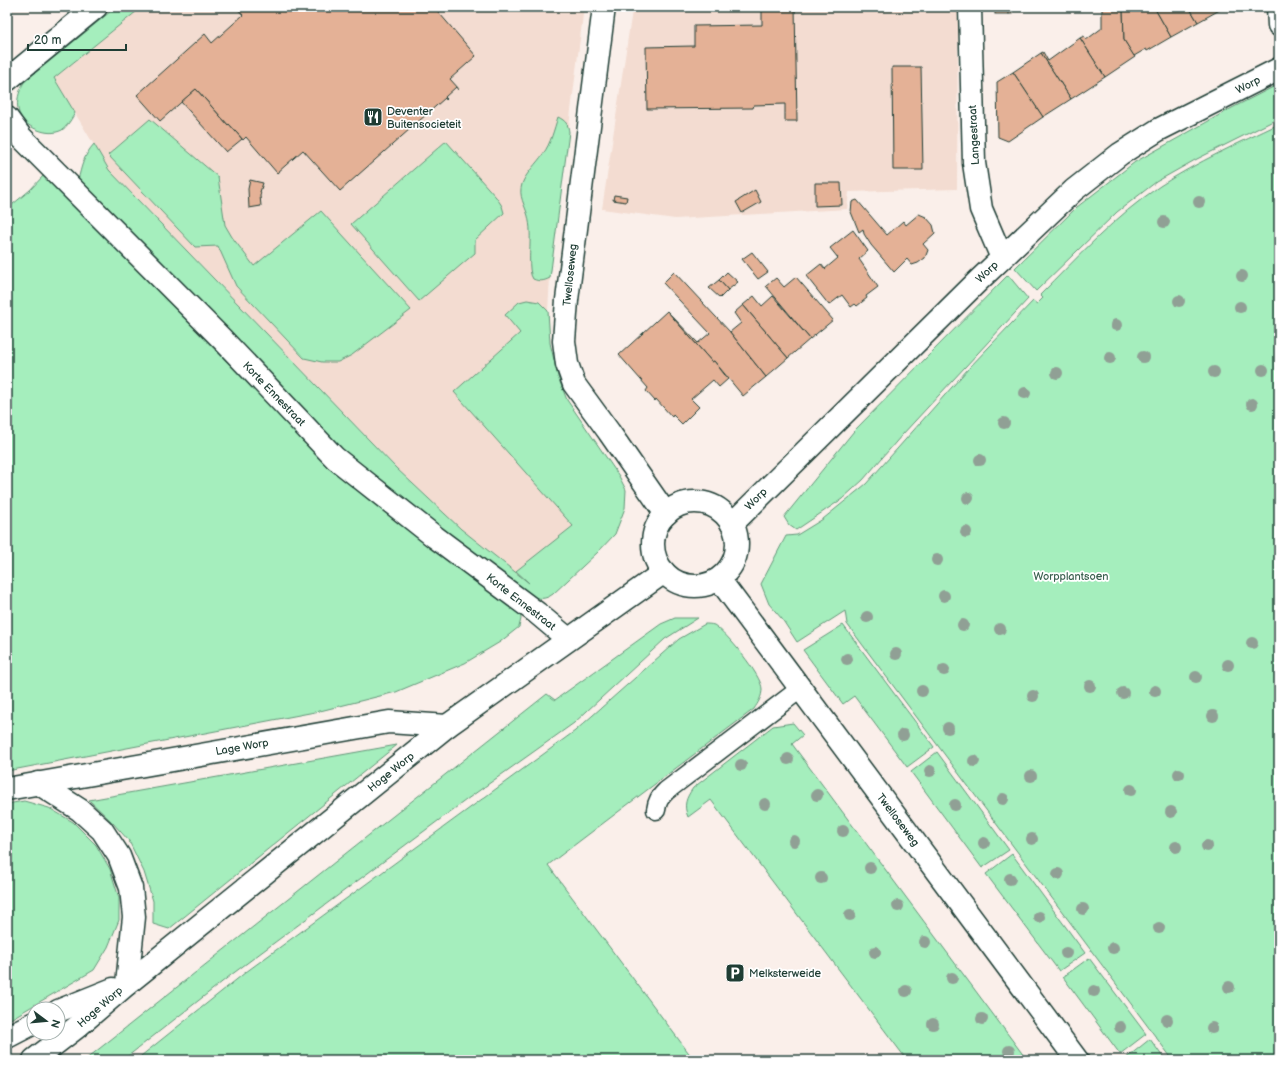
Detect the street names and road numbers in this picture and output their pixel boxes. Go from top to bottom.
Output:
street label: Worp [1233,73,1263,97]
street label: Langestraat [966,104,982,165]
street label: Twelloseweg [560,243,580,307]
street label: Worp [973,258,1001,286]
street label: Korte Ennestraat [240,359,308,429]
street label: Worp [742,485,770,513]
street label: Korte Ennestraat [484,571,559,633]
street label: Lage Worp [214,736,270,758]
street label: Hoge Worp [365,749,417,795]
street label: Twelloseweg [874,791,922,849]
street label: Hoge Worp [75,984,125,1030]

